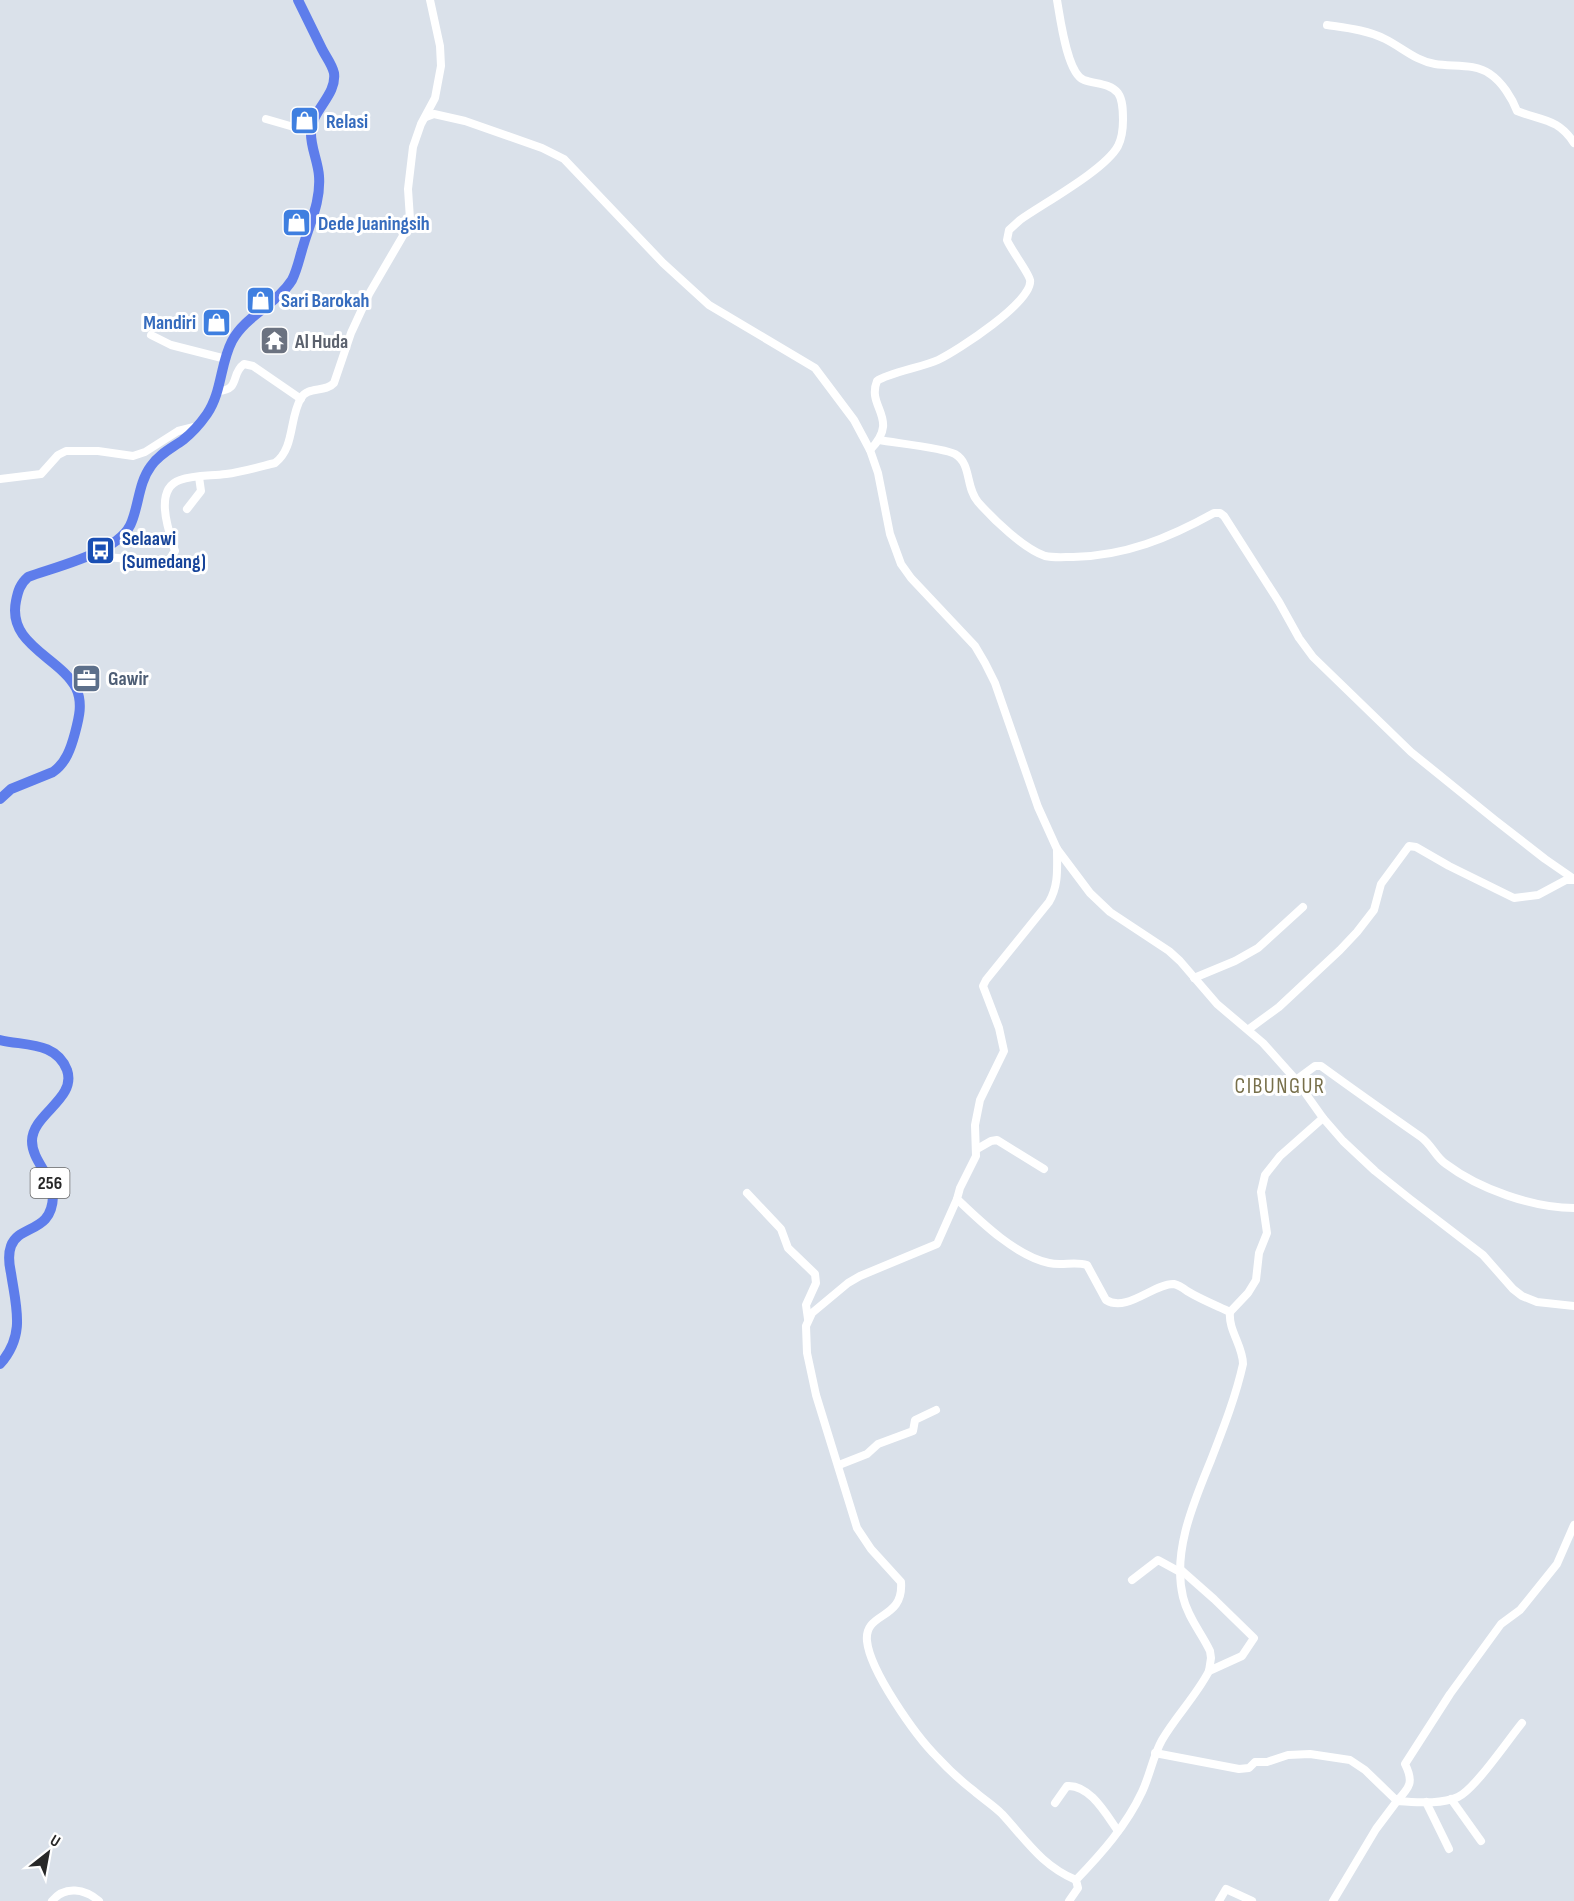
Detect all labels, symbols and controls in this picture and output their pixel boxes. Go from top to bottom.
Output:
shop icon: Relasi [289,105,321,137]
place label: Relasi [326,110,368,134]
shop icon: Dede Juaningsih [281,207,313,239]
place label: Dede Juaningsih [318,212,430,236]
shop icon: Sari Barokah [244,284,276,316]
place label: Sari Barokah [281,289,369,313]
shop icon: Mandiri [201,306,233,338]
place label: Mandiri [143,311,196,335]
temple icon: Al Huda [258,325,290,357]
place label: Al Huda [294,330,348,354]
place label: Selaawi (Sumedang) [122,527,206,574]
bus stop icon: Selaawi (Sumedang) [85,534,117,566]
office icon: Gawir [71,662,103,694]
place label: Gawir [108,667,149,691]
district label: CIBUNGUR [1234,1073,1326,1100]
road number: 256 [31,1168,70,1198]
north arrow [18,1823,78,1883]
text: U [46,1831,63,1852]

